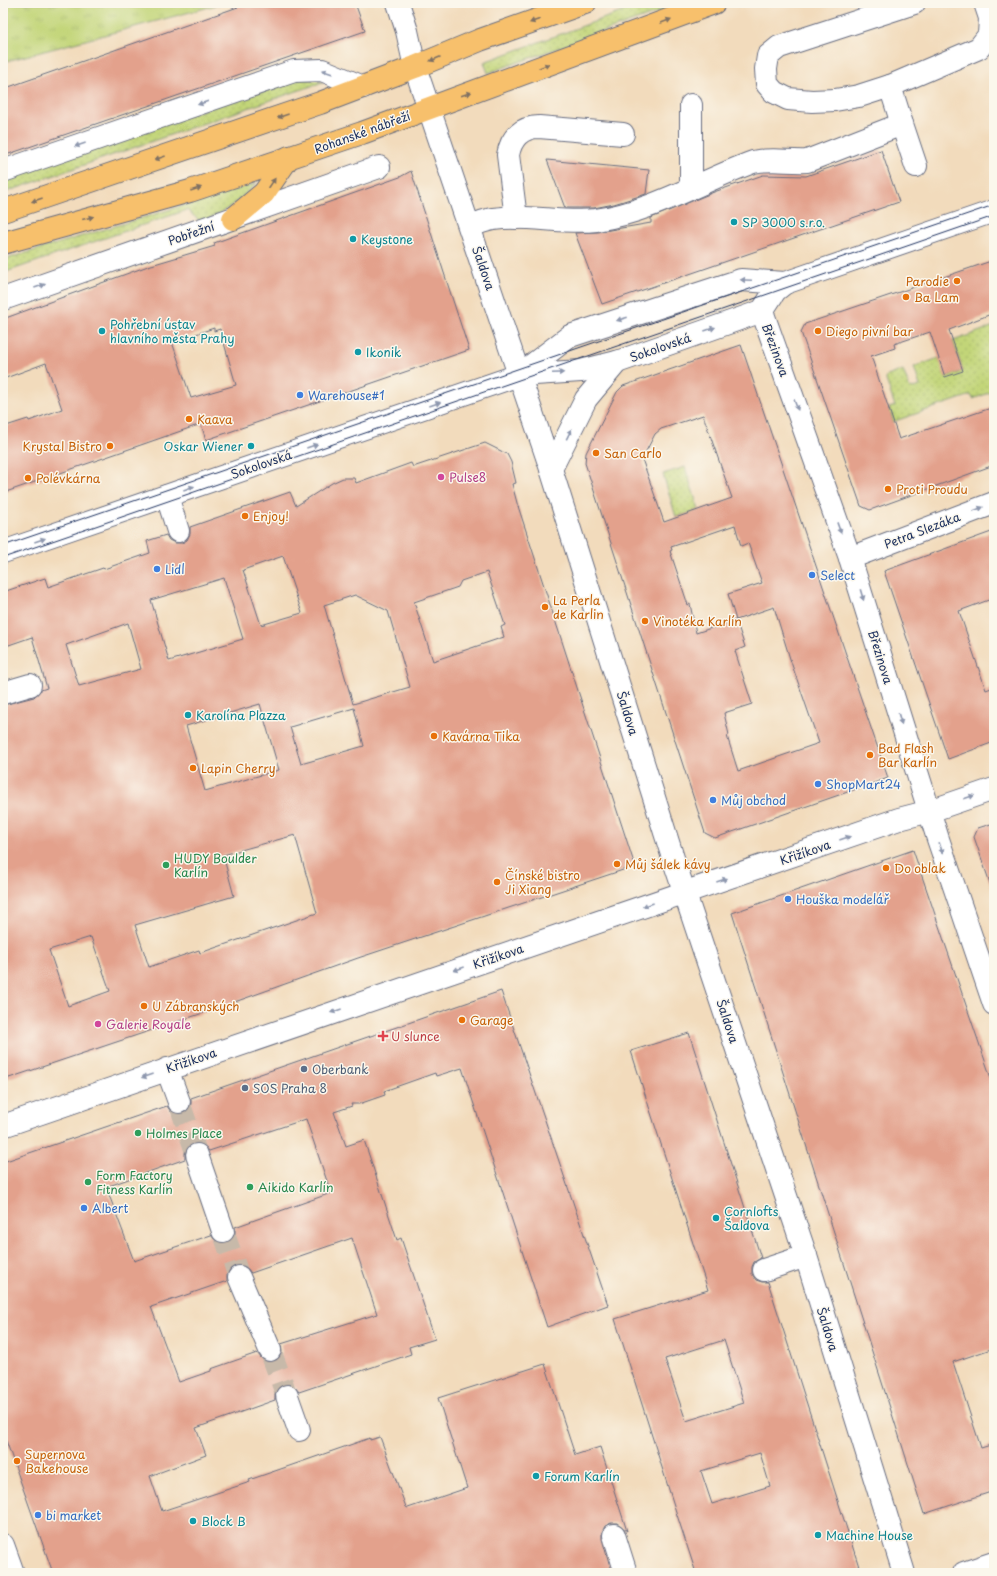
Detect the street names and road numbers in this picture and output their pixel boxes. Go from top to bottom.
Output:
street label: Rohanské nábřeží [311,106,413,158]
street label: Pobřežní [165,217,217,249]
street label: Šaldova [468,244,500,293]
street label: Březinova [758,321,794,380]
street label: Sokolovská [627,328,694,366]
street label: Sokolovská [228,445,295,483]
street label: Petra Slezáka [881,507,963,553]
street label: Březinova [864,628,898,687]
street label: Šaldova [613,689,643,738]
street label: Křižíkova [777,835,833,869]
street label: Křižíkova [470,939,526,973]
street label: Šaldova [712,997,744,1046]
street label: Křižíkova [163,1043,219,1077]
street label: Šaldova [813,1305,843,1354]

